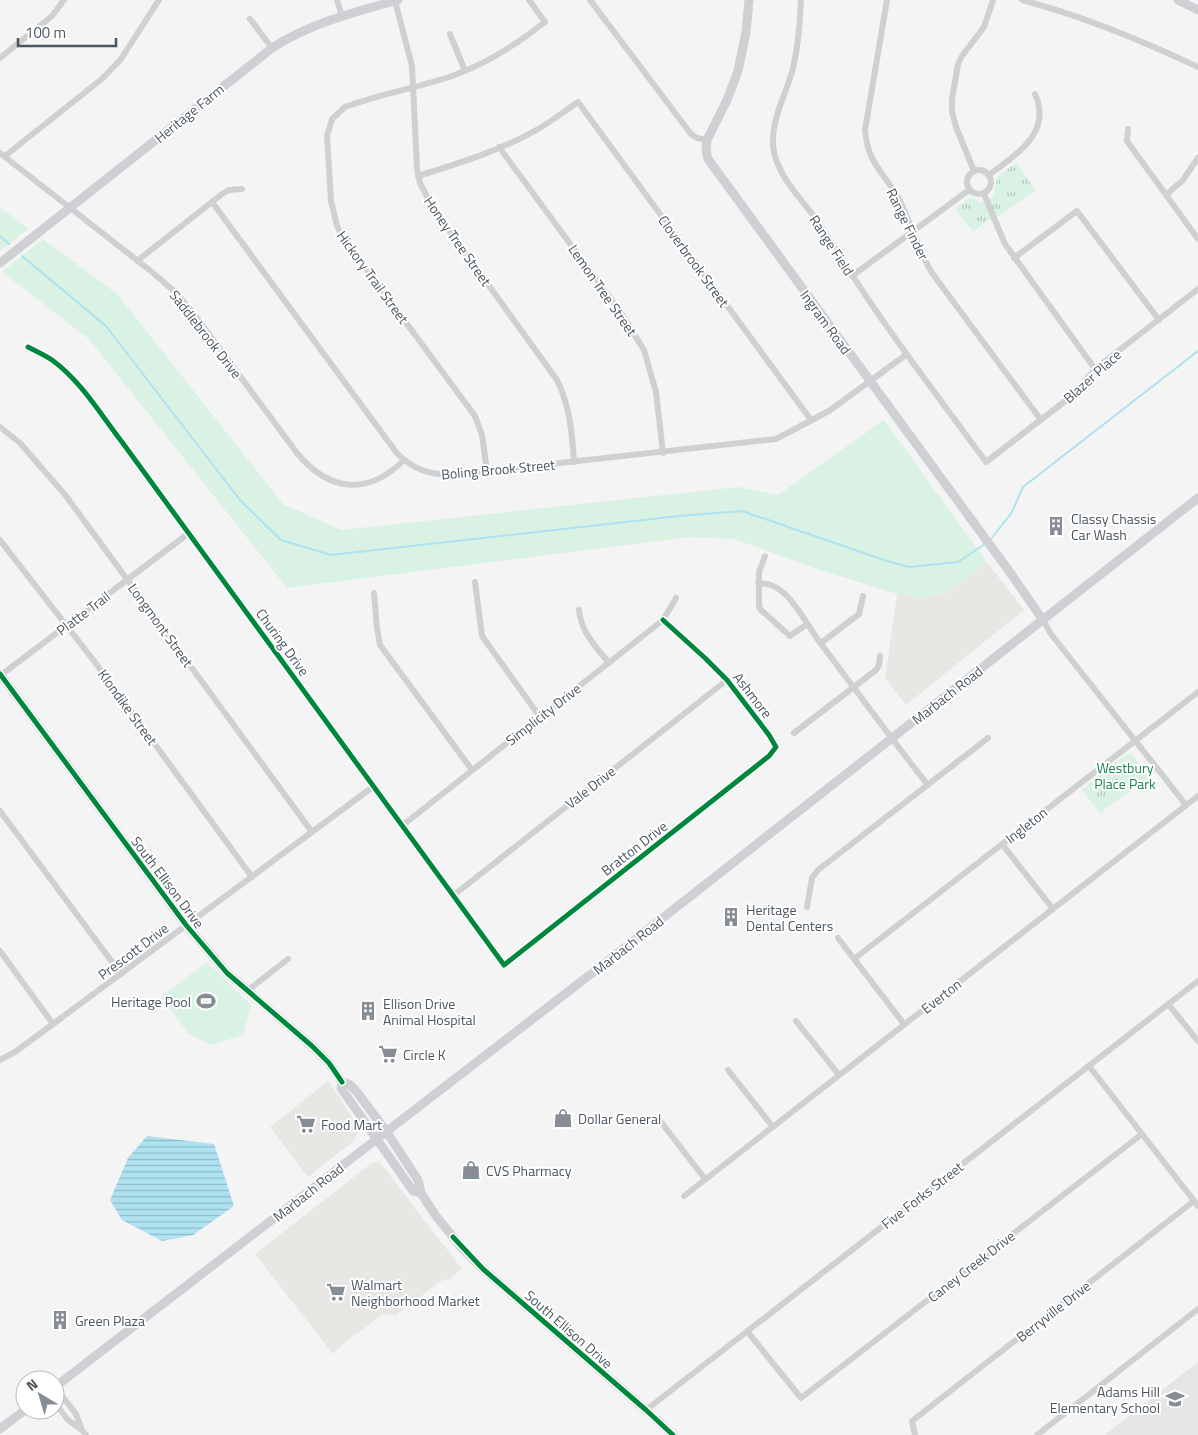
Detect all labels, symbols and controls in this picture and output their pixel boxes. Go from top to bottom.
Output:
scale bar [18,15,115,47]
text: 100 m [25,21,66,44]
street label: Heritage Farm [150,78,228,148]
street label: Range Finder [882,184,935,264]
street label: Honey Tree Street [419,192,497,290]
street label: Range Field [804,210,860,280]
street label: Cloverbrook Street [653,211,735,311]
street label: Hickory Trail Street [332,226,414,328]
street label: Lemon Tree Street [564,240,643,340]
street label: Saddlebrook Drive [165,285,247,383]
street label: Ingram Road [795,285,857,359]
street label: Blazer Place [1058,344,1126,408]
street label: Boling Brook Street [440,454,556,484]
place label: Classy Chassis Car Wash [1071,508,1156,545]
building icon: Classy Chassis Car Wash [1045,515,1067,537]
street label: Longmont Street [123,579,199,671]
street label: Platte Trail [52,586,114,640]
street label: Churing Drive [251,604,315,680]
street label: Marbach Road [907,661,987,729]
street label: Klondike Street [93,665,163,749]
street label: Ashmore [728,668,778,722]
street label: Simplicity Drive [501,678,585,750]
park label: Westbury Place Park [1094,757,1156,794]
street label: Vale Drive [560,761,620,813]
street label: Ingleton [1001,802,1051,848]
street label: Bratton Drive [596,815,672,881]
street label: South Ellison Drive [126,832,210,932]
place label: Heritage Dental Centers [746,899,833,936]
building icon: Heritage Dental Centers [720,906,742,928]
street label: Marbach Road [588,911,668,979]
street label: Prescott Drive [93,917,173,985]
street label: Everton [916,974,966,1018]
sports icon: Heritage Pool [195,990,217,1012]
place label: Heritage Pool [111,991,191,1012]
place label: Ellison Drive Animal Hospital [383,993,476,1030]
building icon: Ellison Drive Animal Hospital [357,1000,379,1022]
supermarket icon: Circle K [377,1043,399,1065]
place label: Circle K [403,1044,446,1065]
shop icon: Dollar General [552,1107,574,1129]
place label: Dollar General [578,1108,661,1129]
supermarket icon: Food Mart [295,1113,317,1135]
place label: Food Mart [321,1114,382,1135]
street label: Five Forks Street [877,1156,968,1234]
street label: Marbach Road [268,1158,348,1226]
shop icon: CVS Pharmacy [460,1159,482,1181]
place label: CVS Pharmacy [486,1160,572,1181]
street label: Caney Creek Drive [923,1225,1019,1307]
place label: Walmart Neighborhood Market [351,1274,480,1311]
street label: Berryville Drive [1011,1275,1095,1347]
supermarket icon: Walmart Neighborhood Market [325,1281,347,1303]
street label: South Ellison Drive [520,1285,618,1373]
building icon: Green Plaza [49,1309,71,1331]
place label: Green Plaza [75,1310,145,1331]
north arrow [15,1370,65,1420]
text: N [21,1373,42,1396]
place label: Adams Hill Elementary School [1050,1381,1160,1418]
school or university icon: Adams Hill Elementary School [1164,1388,1186,1410]

